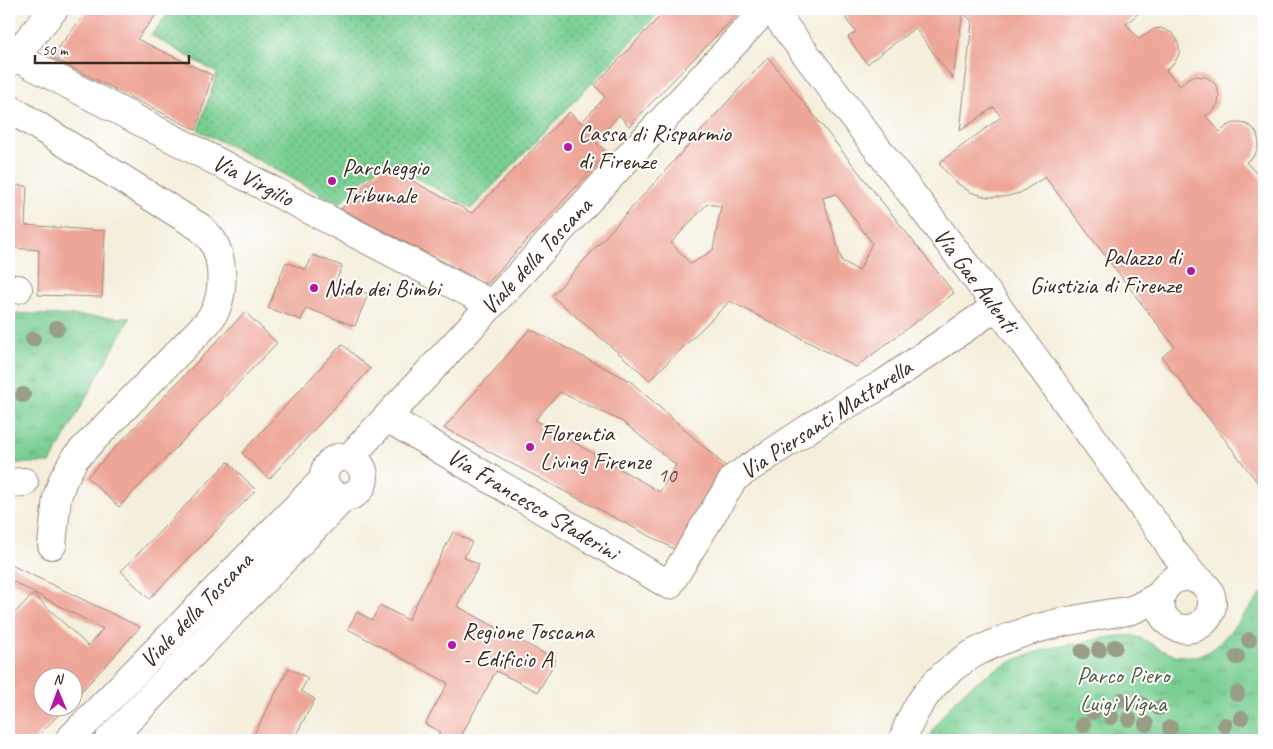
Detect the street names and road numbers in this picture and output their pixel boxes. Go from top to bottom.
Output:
street label: Via Virgilio [208,147,300,214]
street label: Viale della Toscana [474,190,599,321]
street label: Via Gae Aulenti [927,222,1027,340]
street label: Via Piersanti Mattarella [734,351,919,486]
street label: Via Francesco Staderini [442,441,627,569]
street label: Viale della Toscana [133,545,260,674]

